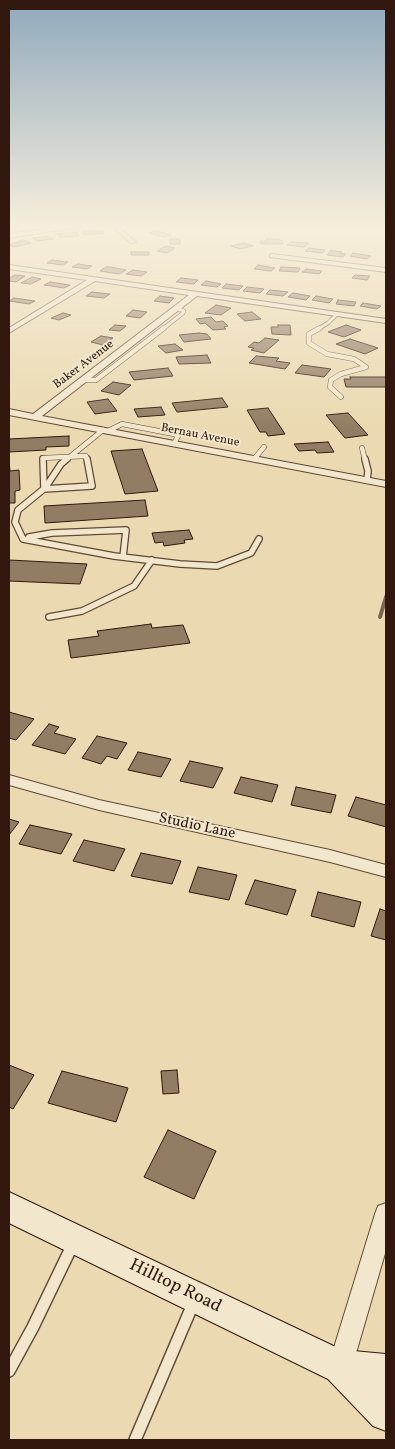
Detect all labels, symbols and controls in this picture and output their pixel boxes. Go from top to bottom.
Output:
street label: Baker Avenue [51,338,117,392]
street label: Bernau Avenue [159,421,241,451]
street label: Studio Lane [157,810,237,844]
street label: Hilltop Road [125,1255,225,1319]

